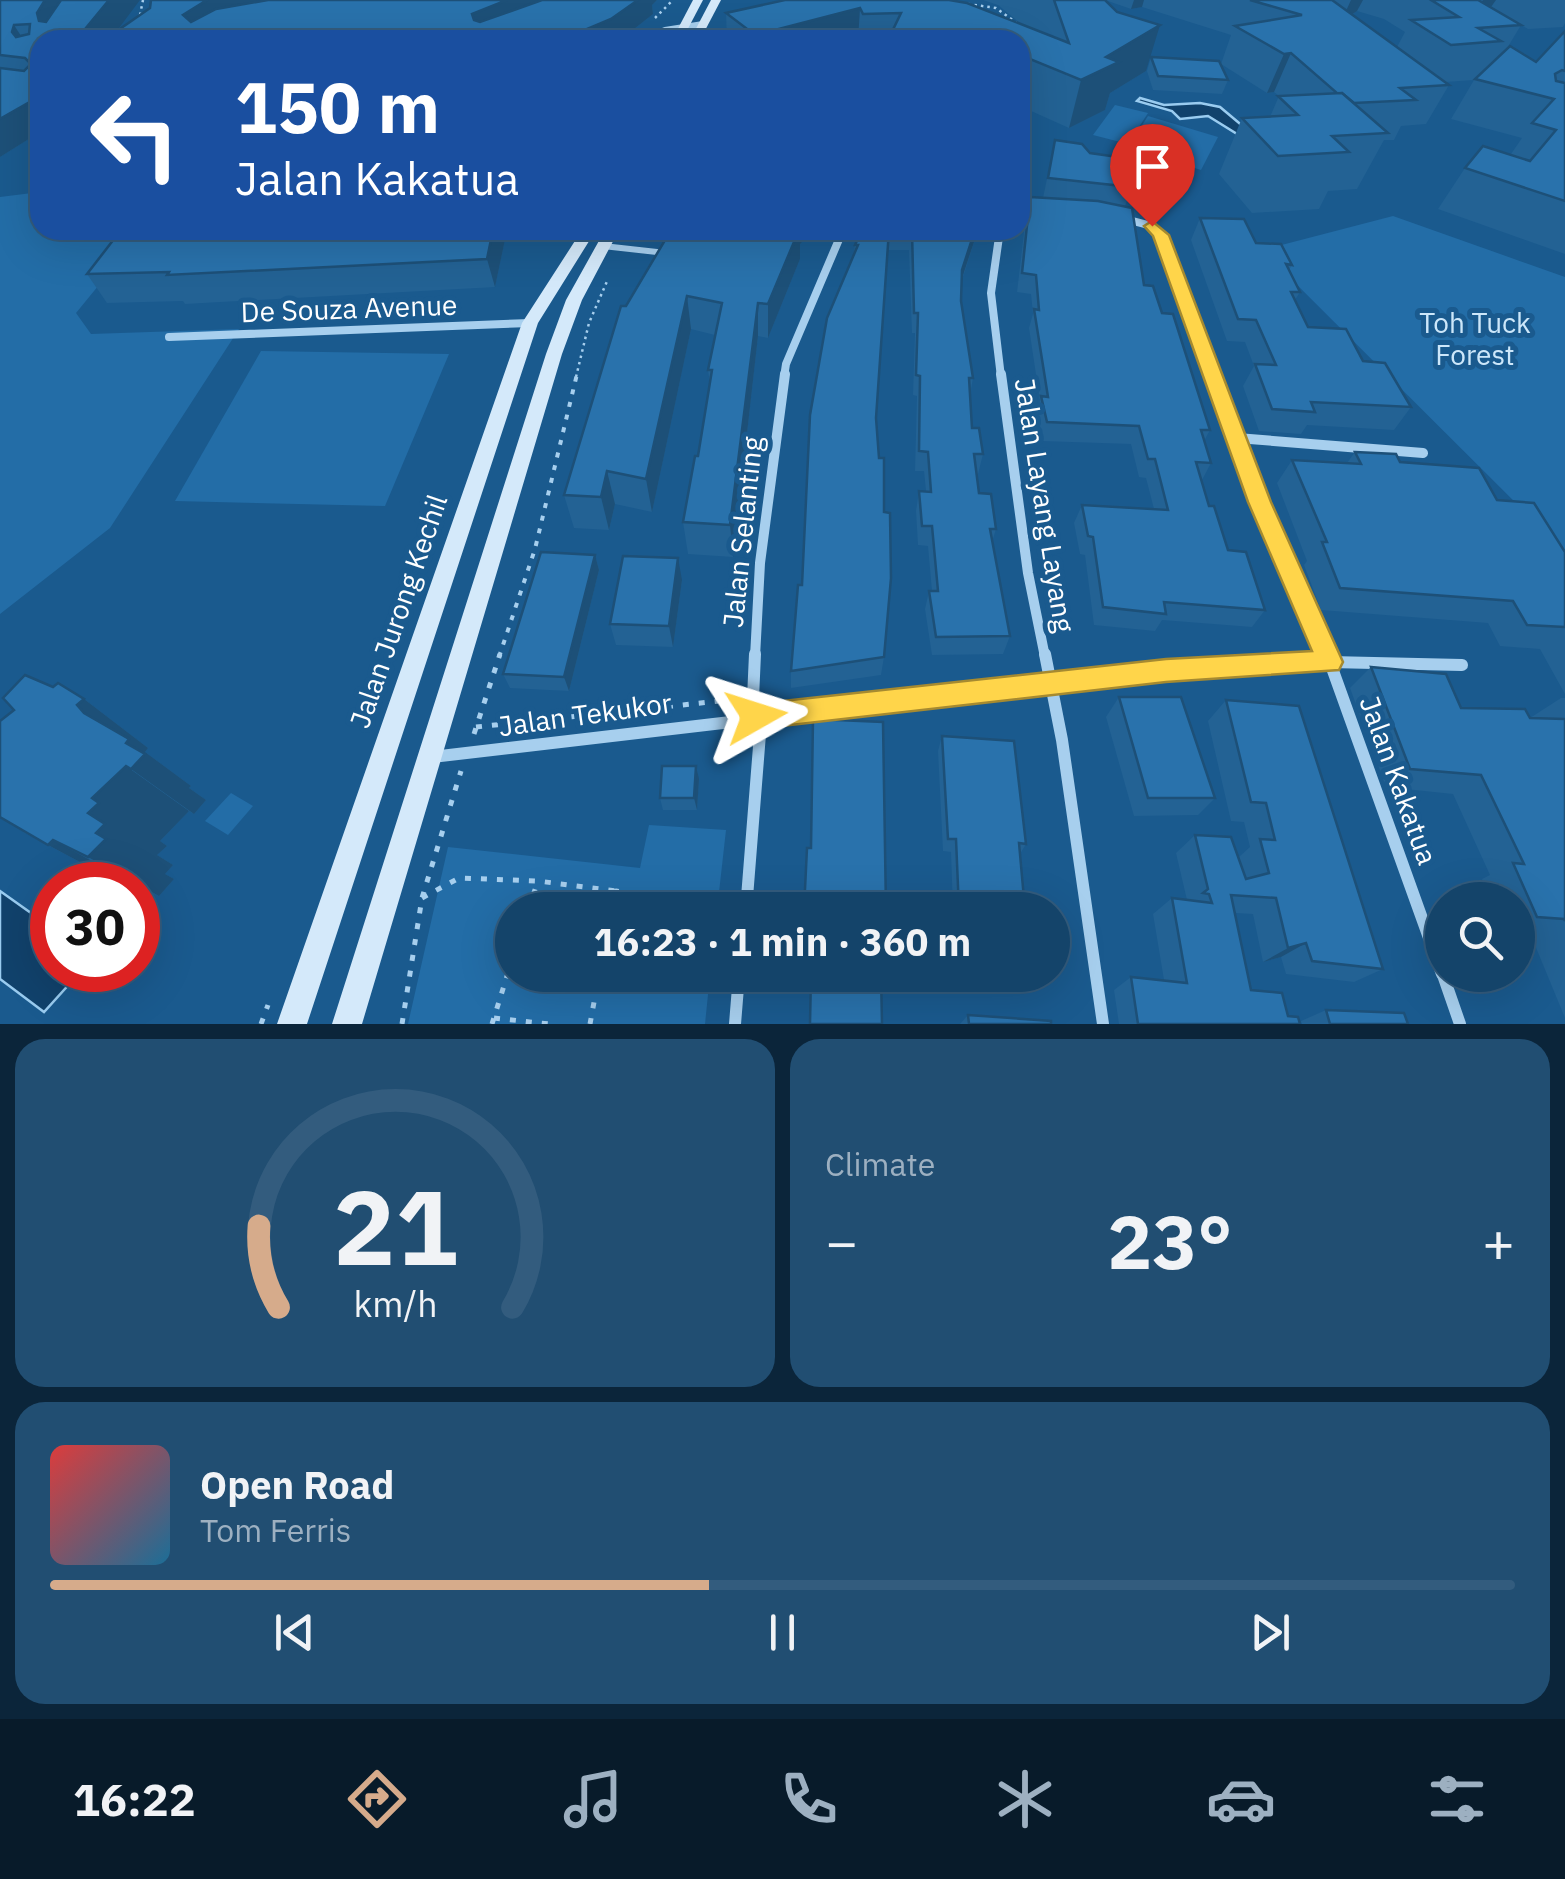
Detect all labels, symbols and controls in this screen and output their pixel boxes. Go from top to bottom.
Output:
text: 150 m [235,61,440,152]
icon: left [70,70,200,200]
pin [1110,124,1195,227]
icon: arrive [1125,139,1180,194]
text: Jalan Kakatua [235,149,519,207]
street label: De Souza Avenue [240,286,458,330]
park label: Toh Tuck Forest [1419,304,1531,373]
street label: Jalan Layang Layang [1007,375,1083,635]
street label: Jalan Selanting [714,434,770,629]
street label: Jalan Jurong Kechil [341,489,455,733]
position arrow [704,664,808,768]
street label: Jalan Tekukor [496,684,674,744]
street label: Jalan Kakatua [1351,691,1447,869]
speed limit sign: 30 [30,862,160,992]
map controls [1425,882,1535,992]
button: search [1425,882,1535,992]
text: 16:23 · 1 min · 360 m [594,917,971,966]
text: Climate [825,1143,935,1185]
text: 21 [333,1158,457,1294]
text: 23° [1107,1192,1233,1290]
text: − [825,1206,858,1277]
text: + [1482,1206,1515,1277]
text: km/h [353,1280,437,1327]
text: Open Road [200,1460,394,1509]
text: Tom Ferris [200,1509,351,1551]
icon: previous [267,1605,322,1660]
icon: pause [755,1605,810,1660]
icon: next [1243,1605,1298,1660]
icon: directions [342,1764,412,1834]
icon: music [558,1764,628,1834]
icon: phone [774,1764,844,1834]
icon: climate [990,1764,1060,1834]
icon: car [1206,1764,1276,1834]
icon: filters [1422,1764,1492,1834]
text: 16:22 [73,1770,196,1828]

